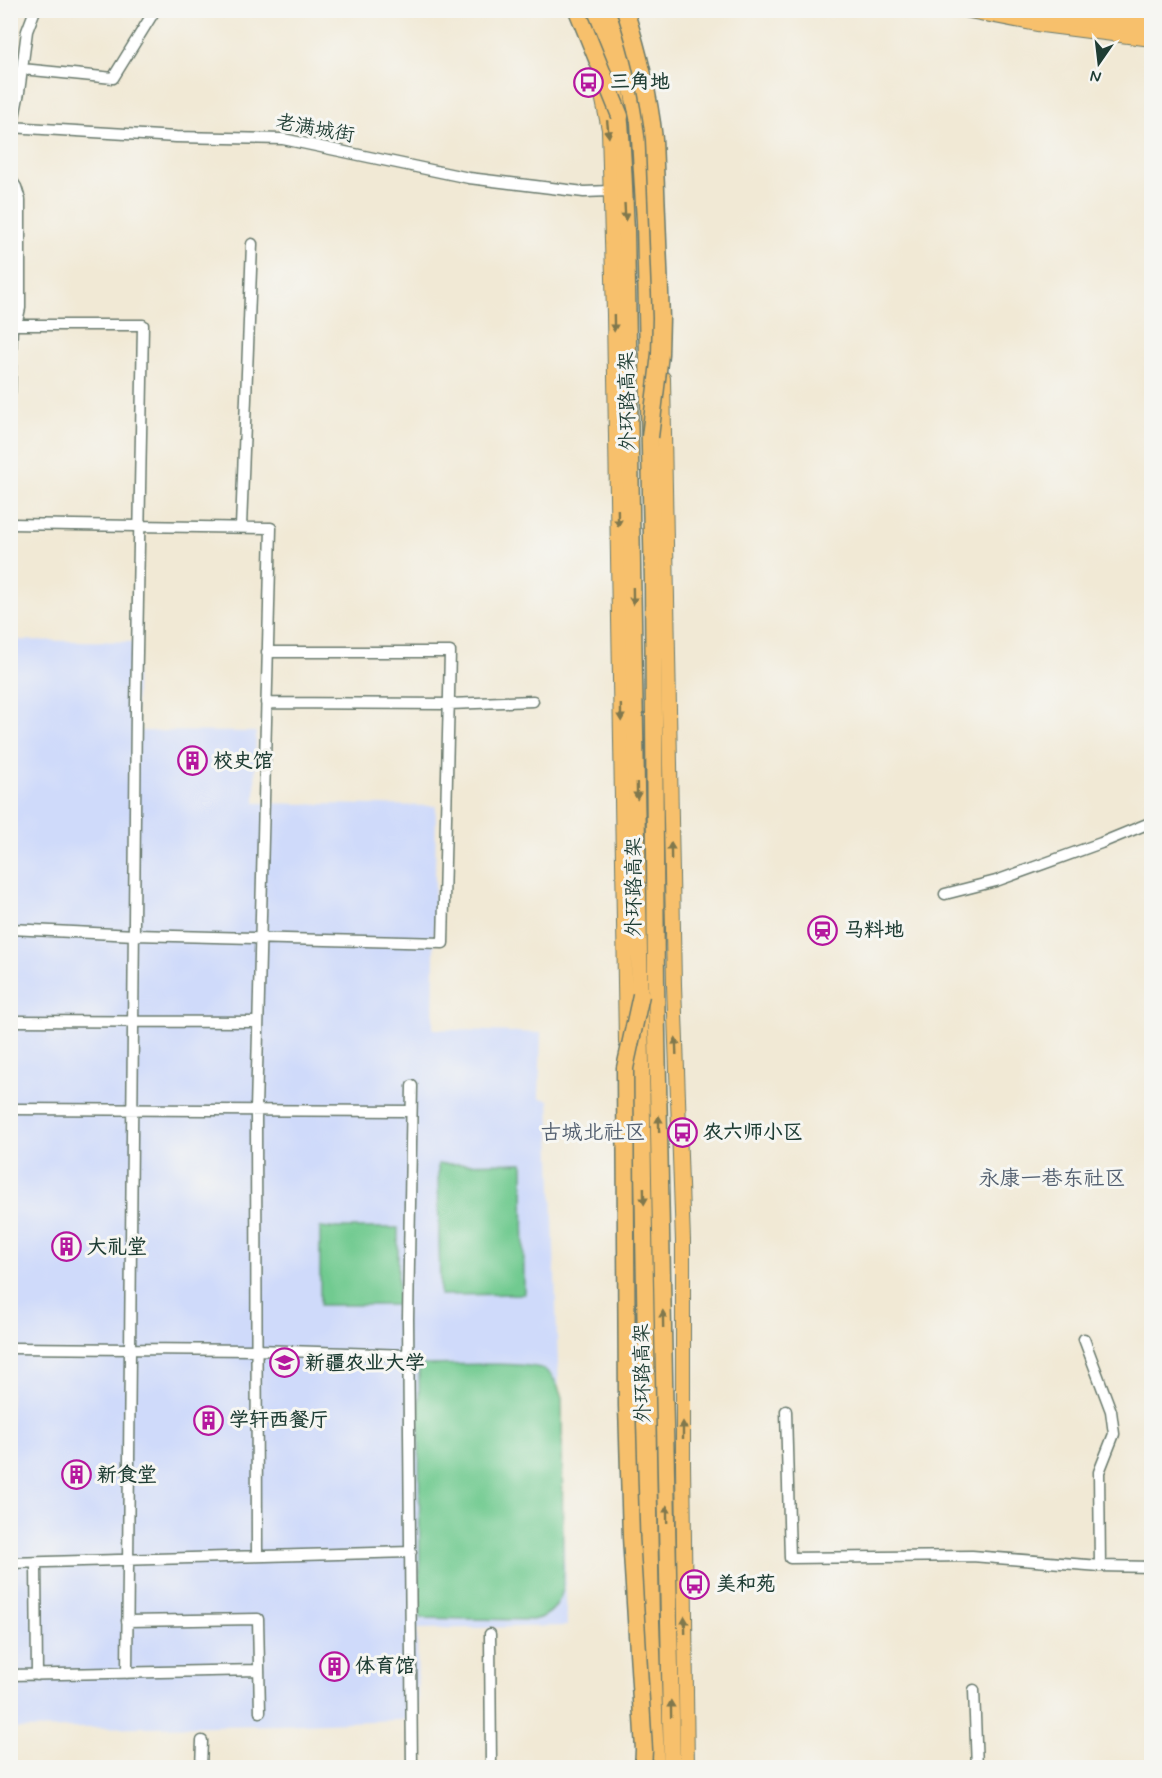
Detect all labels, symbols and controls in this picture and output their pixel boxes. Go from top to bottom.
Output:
north arrow [1069,33,1129,93]
text: N [1088,65,1103,88]
bus stop icon: 三角地 [573,66,605,98]
place label: 三角地 [610,69,670,96]
street label: 老满城街 [273,109,357,149]
one-way arrow [603,119,613,138]
one-way arrow [621,203,630,222]
one-way arrow [609,314,619,333]
street label: 外环路高架 [614,351,642,451]
one-way arrow [613,509,622,528]
one-way arrow [628,587,638,606]
one-way arrow [616,704,626,723]
building icon: 校史馆 [176,745,208,777]
place label: 校史馆 [213,748,273,775]
one-way arrow [632,781,642,800]
street label: 外环路高架 [621,837,648,937]
one-way arrow [666,842,676,861]
station icon: 马料地 [807,914,839,946]
place label: 马料地 [844,917,904,944]
one-way arrow [671,1037,680,1056]
one-way arrow [654,1115,664,1134]
bus stop icon: 农六师小区 [666,1116,698,1148]
district label: 古城北社区 [541,1119,646,1147]
place label: 农六师小区 [703,1119,803,1146]
district label: 永康一巷东社区 [979,1165,1126,1193]
one-way arrow [639,1186,649,1205]
building icon: 大礼堂 [50,1231,82,1263]
place label: 大礼堂 [87,1234,147,1261]
one-way arrow [658,1310,668,1329]
street label: 外环路高架 [629,1323,657,1423]
school or university icon: 新疆农业大学 [268,1347,300,1379]
place label: 新疆农业大学 [305,1350,425,1377]
building icon: 学轩西餐厅 [192,1404,224,1436]
place label: 学轩西餐厅 [229,1407,329,1434]
one-way arrow [678,1421,688,1440]
building icon: 新食堂 [60,1459,92,1491]
place label: 新食堂 [97,1462,157,1489]
one-way arrow [662,1505,672,1524]
bus stop icon: 美和苑 [679,1568,711,1600]
place label: 美和苑 [716,1571,776,1598]
one-way arrow [680,1616,690,1635]
building icon: 体育馆 [318,1650,350,1682]
place label: 体育馆 [355,1653,415,1680]
one-way arrow [666,1700,675,1719]

